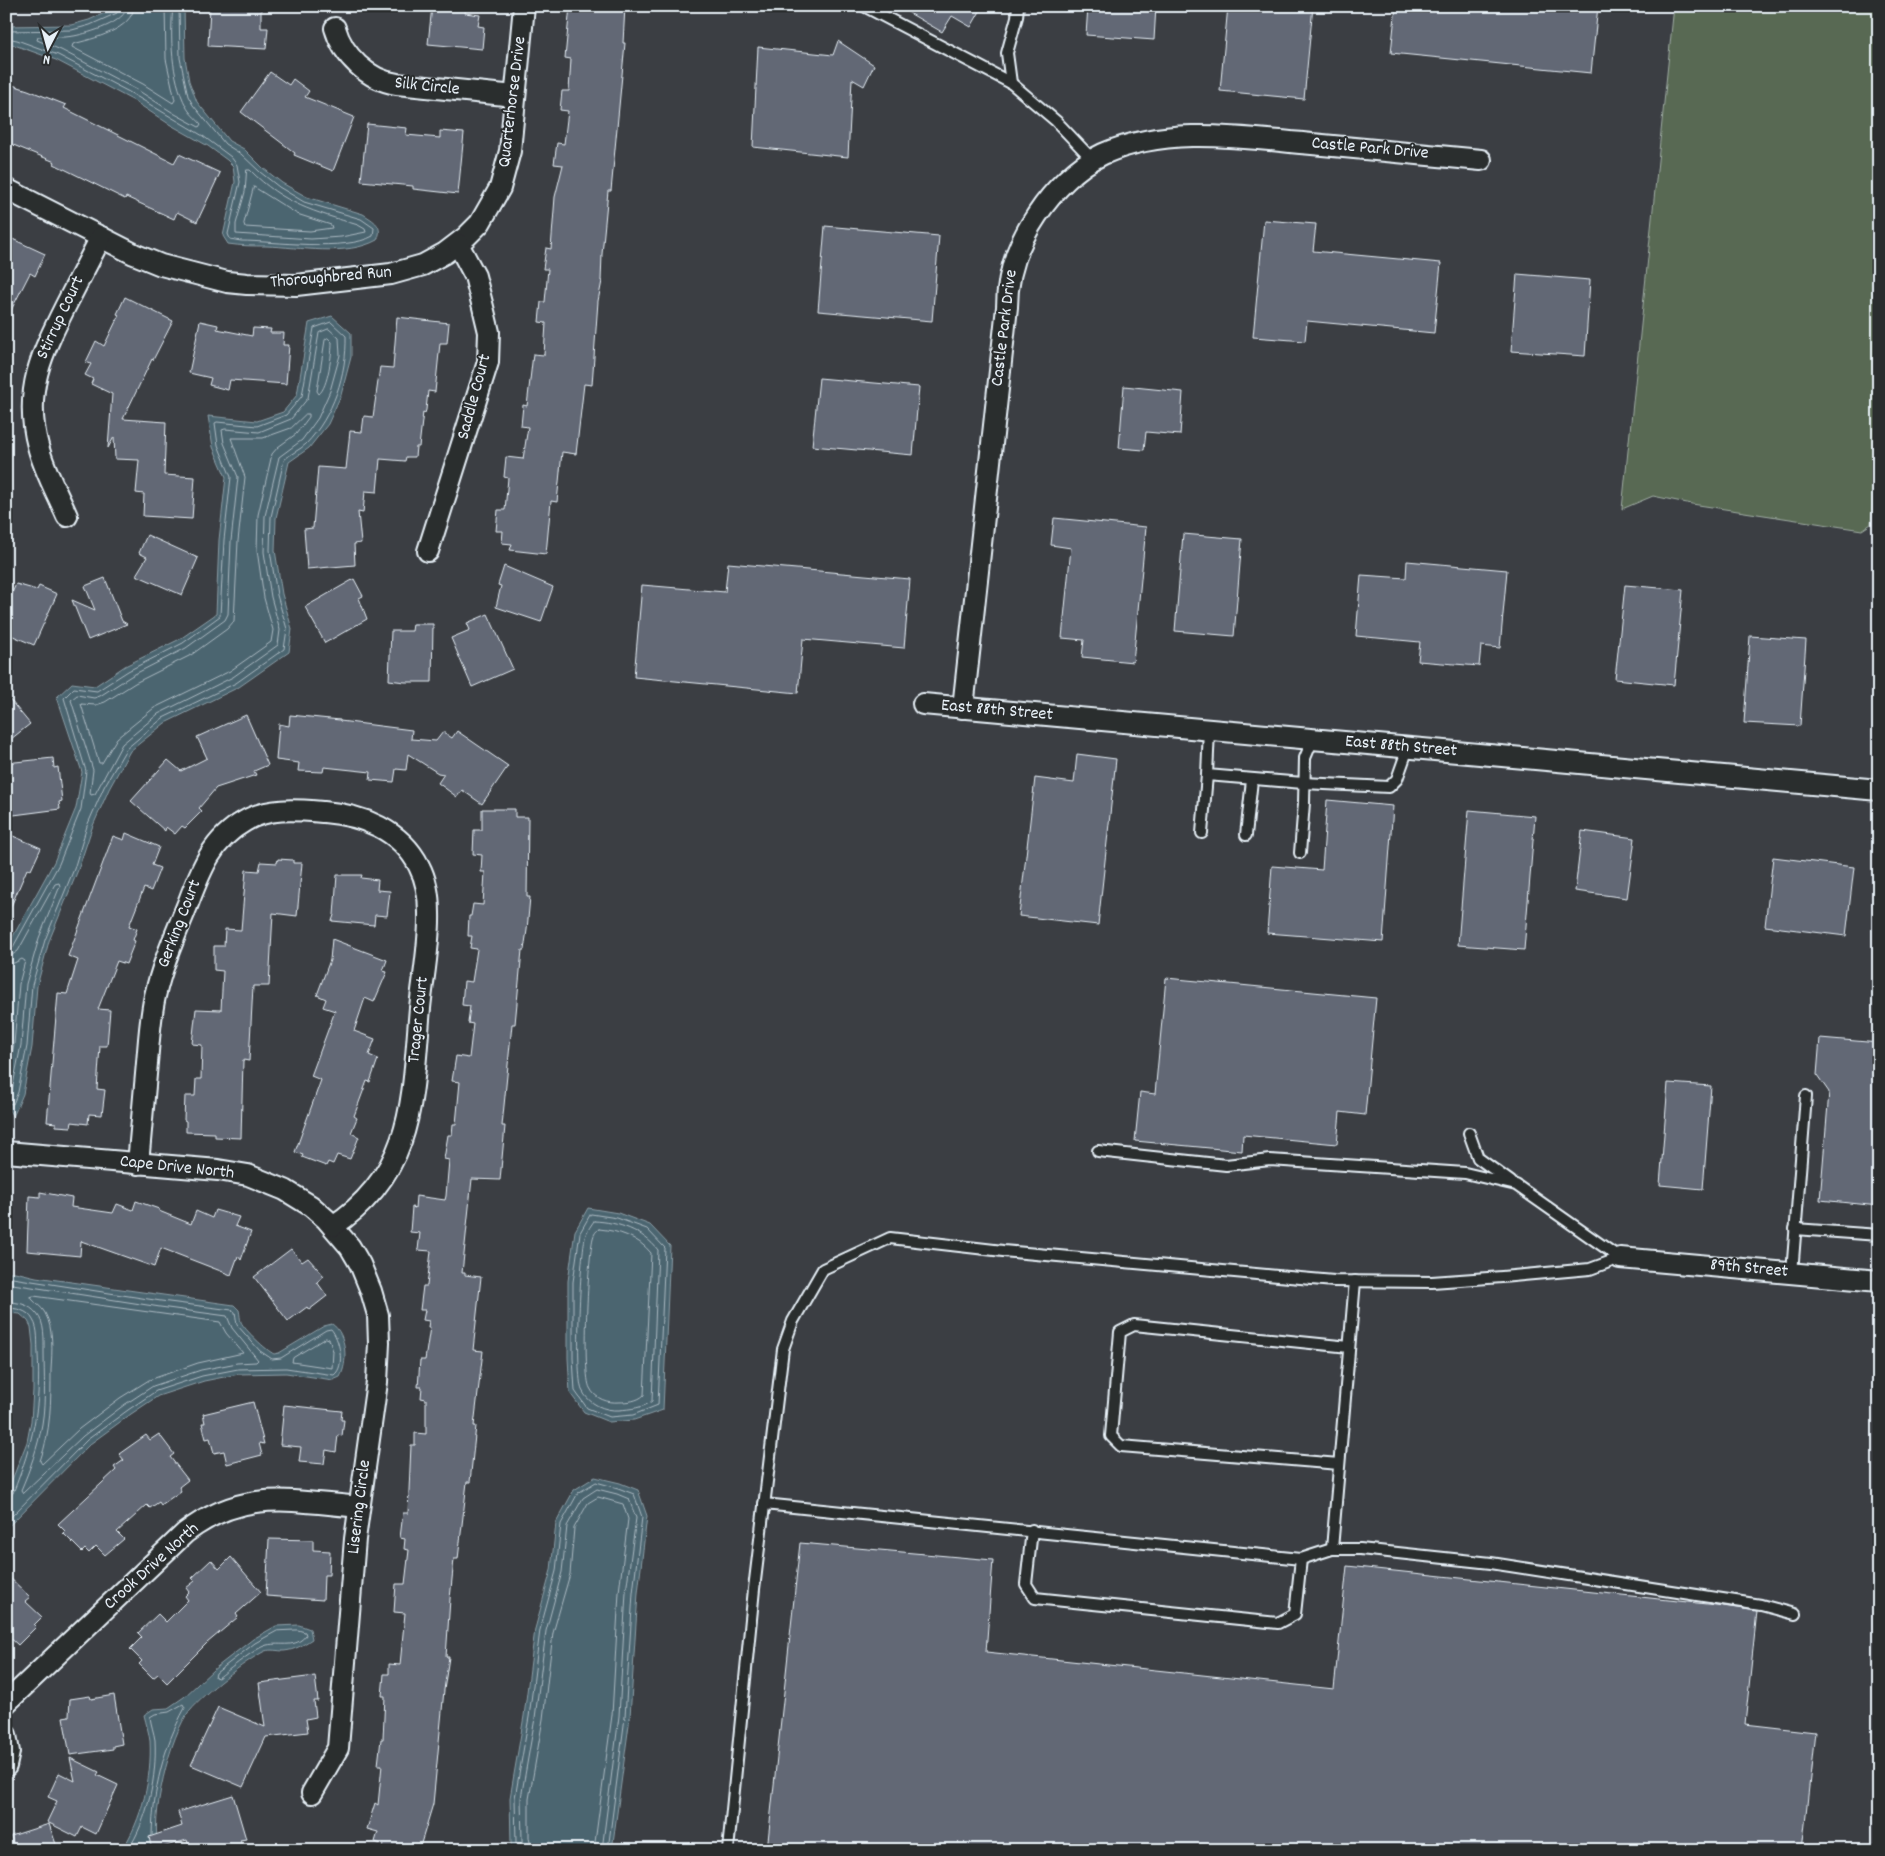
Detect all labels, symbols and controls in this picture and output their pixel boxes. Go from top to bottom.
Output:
north arrow [22,22,72,72]
street label: Quarterhorse Drive [493,35,533,169]
text: N [42,49,51,69]
street label: Silk Circle [393,71,461,103]
street label: Castle Park Drive [1310,131,1430,167]
street label: Thoroughbred Run [269,260,393,296]
street label: Castle Park Drive [985,268,1025,388]
street label: Stirrup Court [31,272,91,364]
street label: Saddle Court [452,351,498,443]
street label: East 88th Street [940,694,1054,728]
street label: East 88th Street [1344,730,1458,764]
street label: Gerking Court [152,876,208,972]
street label: Trager Court [402,975,436,1065]
street label: Cape Drive North [119,1150,235,1186]
street label: 89th Street [1709,1253,1789,1285]
street label: Lisering Circle [342,1458,378,1556]
street label: Crook Drive North [99,1517,205,1617]

